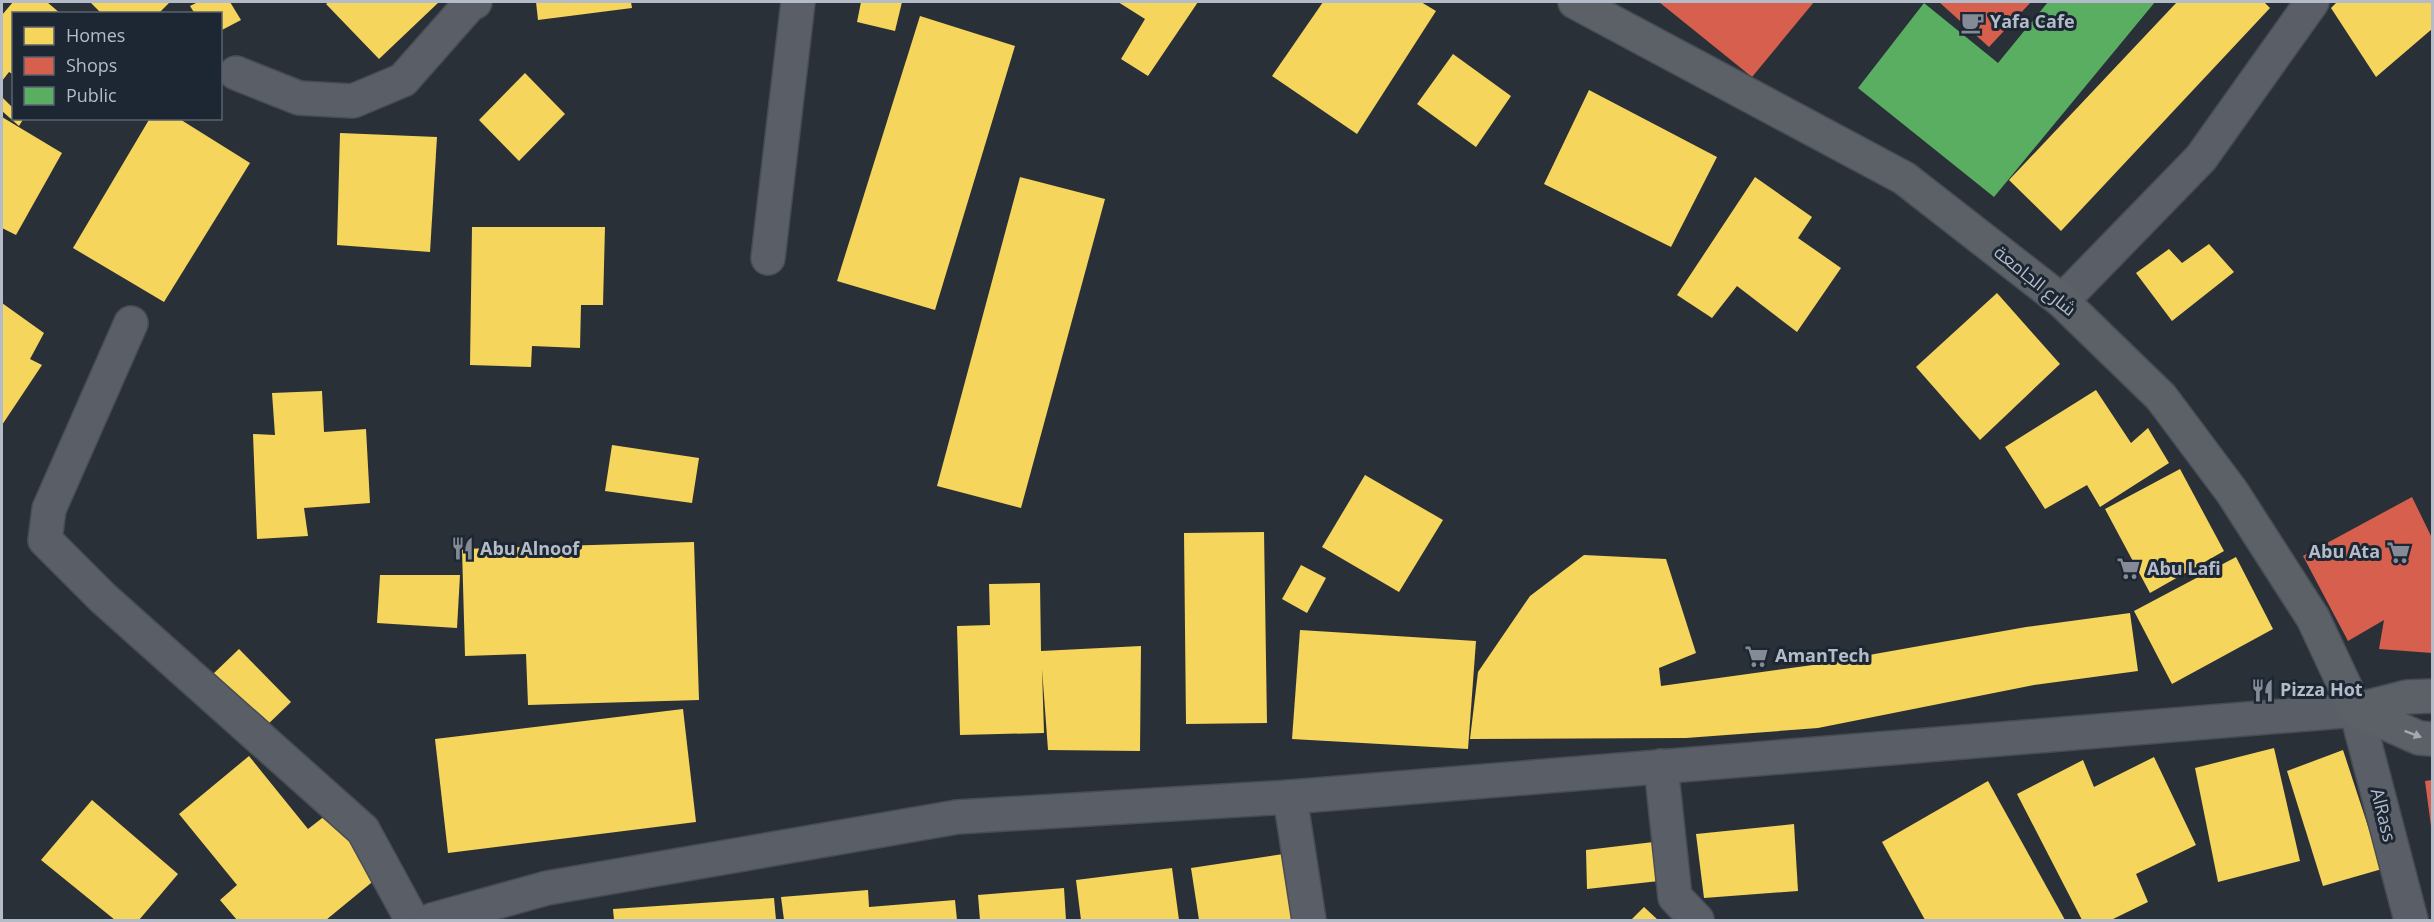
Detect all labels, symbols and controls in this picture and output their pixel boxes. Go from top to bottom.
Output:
cafe icon: Yafa Cafe [1959,9,1985,35]
place label: Yafa Cafe [1990,9,2075,33]
legend [12,12,222,120]
text: Homes [66,23,125,47]
text: Shops [66,53,117,77]
text: Public [66,83,117,107]
street label: شارع الجامعة [1989,240,2082,321]
restaurant icon: Abu Alnoof [449,536,475,562]
place label: Abu Alnoof [480,536,580,560]
place label: Abu Ata [2309,539,2380,563]
supermarket icon: Abu Ata [2385,539,2411,565]
supermarket icon: Abu Lafi [2116,556,2142,582]
place label: Abu Lafi [2147,556,2221,580]
supermarket icon: AmanTech [1744,643,1770,669]
place label: AmanTech [1775,643,1870,667]
restaurant icon: Pizza Hot [2249,677,2275,703]
place label: Pizza Hot [2280,677,2363,701]
one-way arrow [2404,730,2422,740]
street label: AlRass [2366,786,2402,844]

